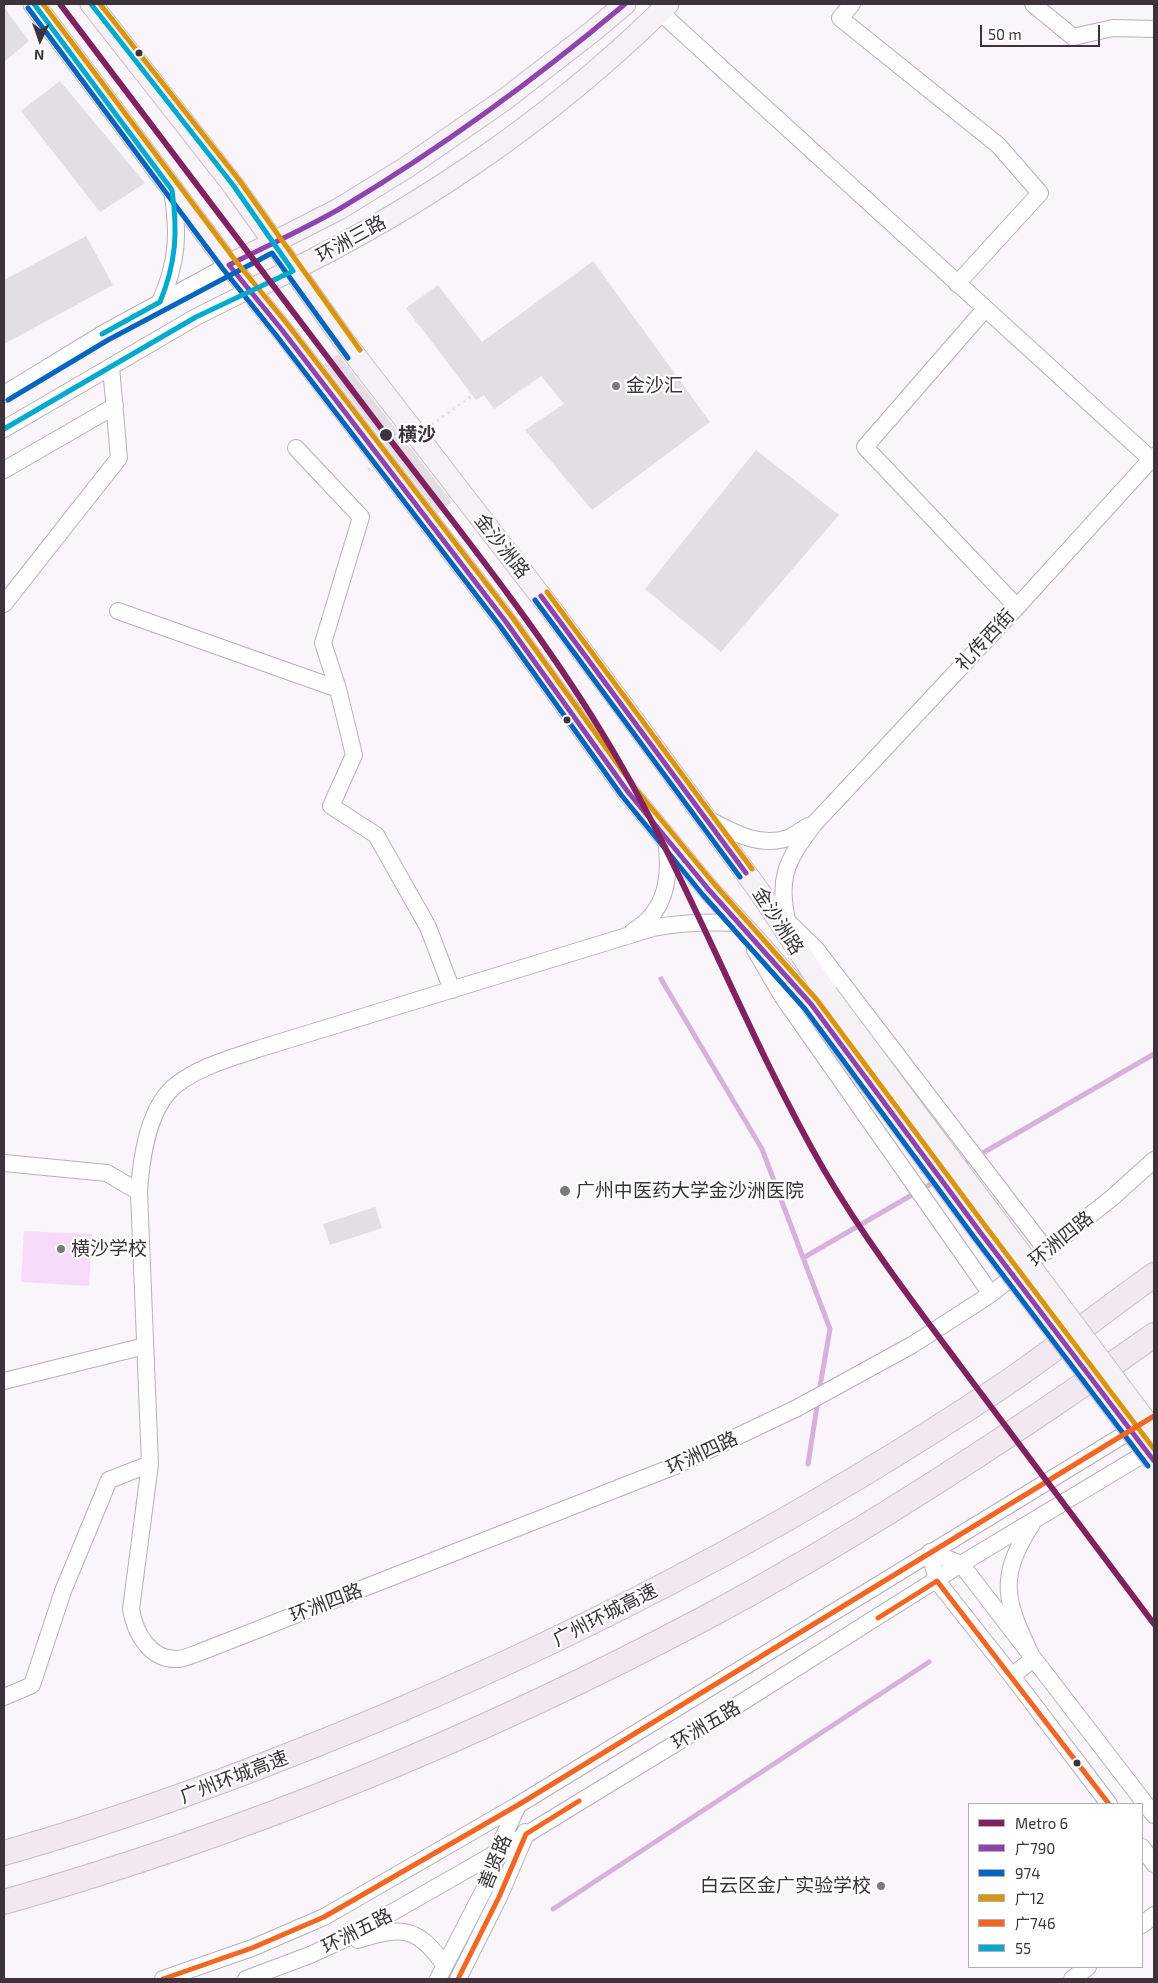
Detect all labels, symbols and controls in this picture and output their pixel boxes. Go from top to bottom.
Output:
north arrow [15,15,65,65]
scale bar [983,15,1103,47]
text: 50 m [988,25,1022,43]
text: N [34,47,45,64]
unlabelled marker [134,48,144,58]
street label: 环洲三路 [312,211,390,267]
place label: 金沙汇 [626,375,683,397]
marker: 金沙汇 [610,380,622,392]
place label: 横沙 [398,424,436,446]
marker: 横沙 [378,427,394,443]
street label: 金沙洲路 [470,509,534,583]
street label: 礼传西街 [951,604,1019,676]
unlabelled marker [562,715,572,725]
street label: 金沙洲路 [748,883,808,959]
place label: 广州中医药大学金沙洲医院 [576,1180,804,1202]
marker: 广州中医药大学金沙洲医院 [558,1184,572,1198]
street label: 环洲四路 [1024,1206,1098,1272]
place label: 横沙学校 [71,1238,147,1260]
marker: 横沙学校 [55,1243,67,1255]
street label: 环洲四路 [663,1427,741,1479]
street label: 环洲四路 [286,1579,366,1627]
street label: 广州环城高速 [549,1579,661,1651]
street label: 环洲五路 [668,1696,744,1754]
street label: 广州环城高速 [177,1746,291,1808]
unlabelled marker [1072,1758,1082,1768]
legend [968,1803,1143,1968]
text: Metro 6 [1015,1814,1068,1832]
street label: 善贤路 [474,1831,516,1893]
text: 广790 [1015,1839,1055,1857]
text: 974 [1015,1864,1041,1882]
place label: 白云区金广实验学校 [700,1875,871,1897]
marker: 白云区金广实验学校 [875,1880,887,1892]
text: 广12 [1015,1889,1044,1907]
street label: 环洲五路 [318,1904,396,1958]
text: 广746 [1015,1914,1056,1932]
text: 55 [1015,1939,1031,1957]

